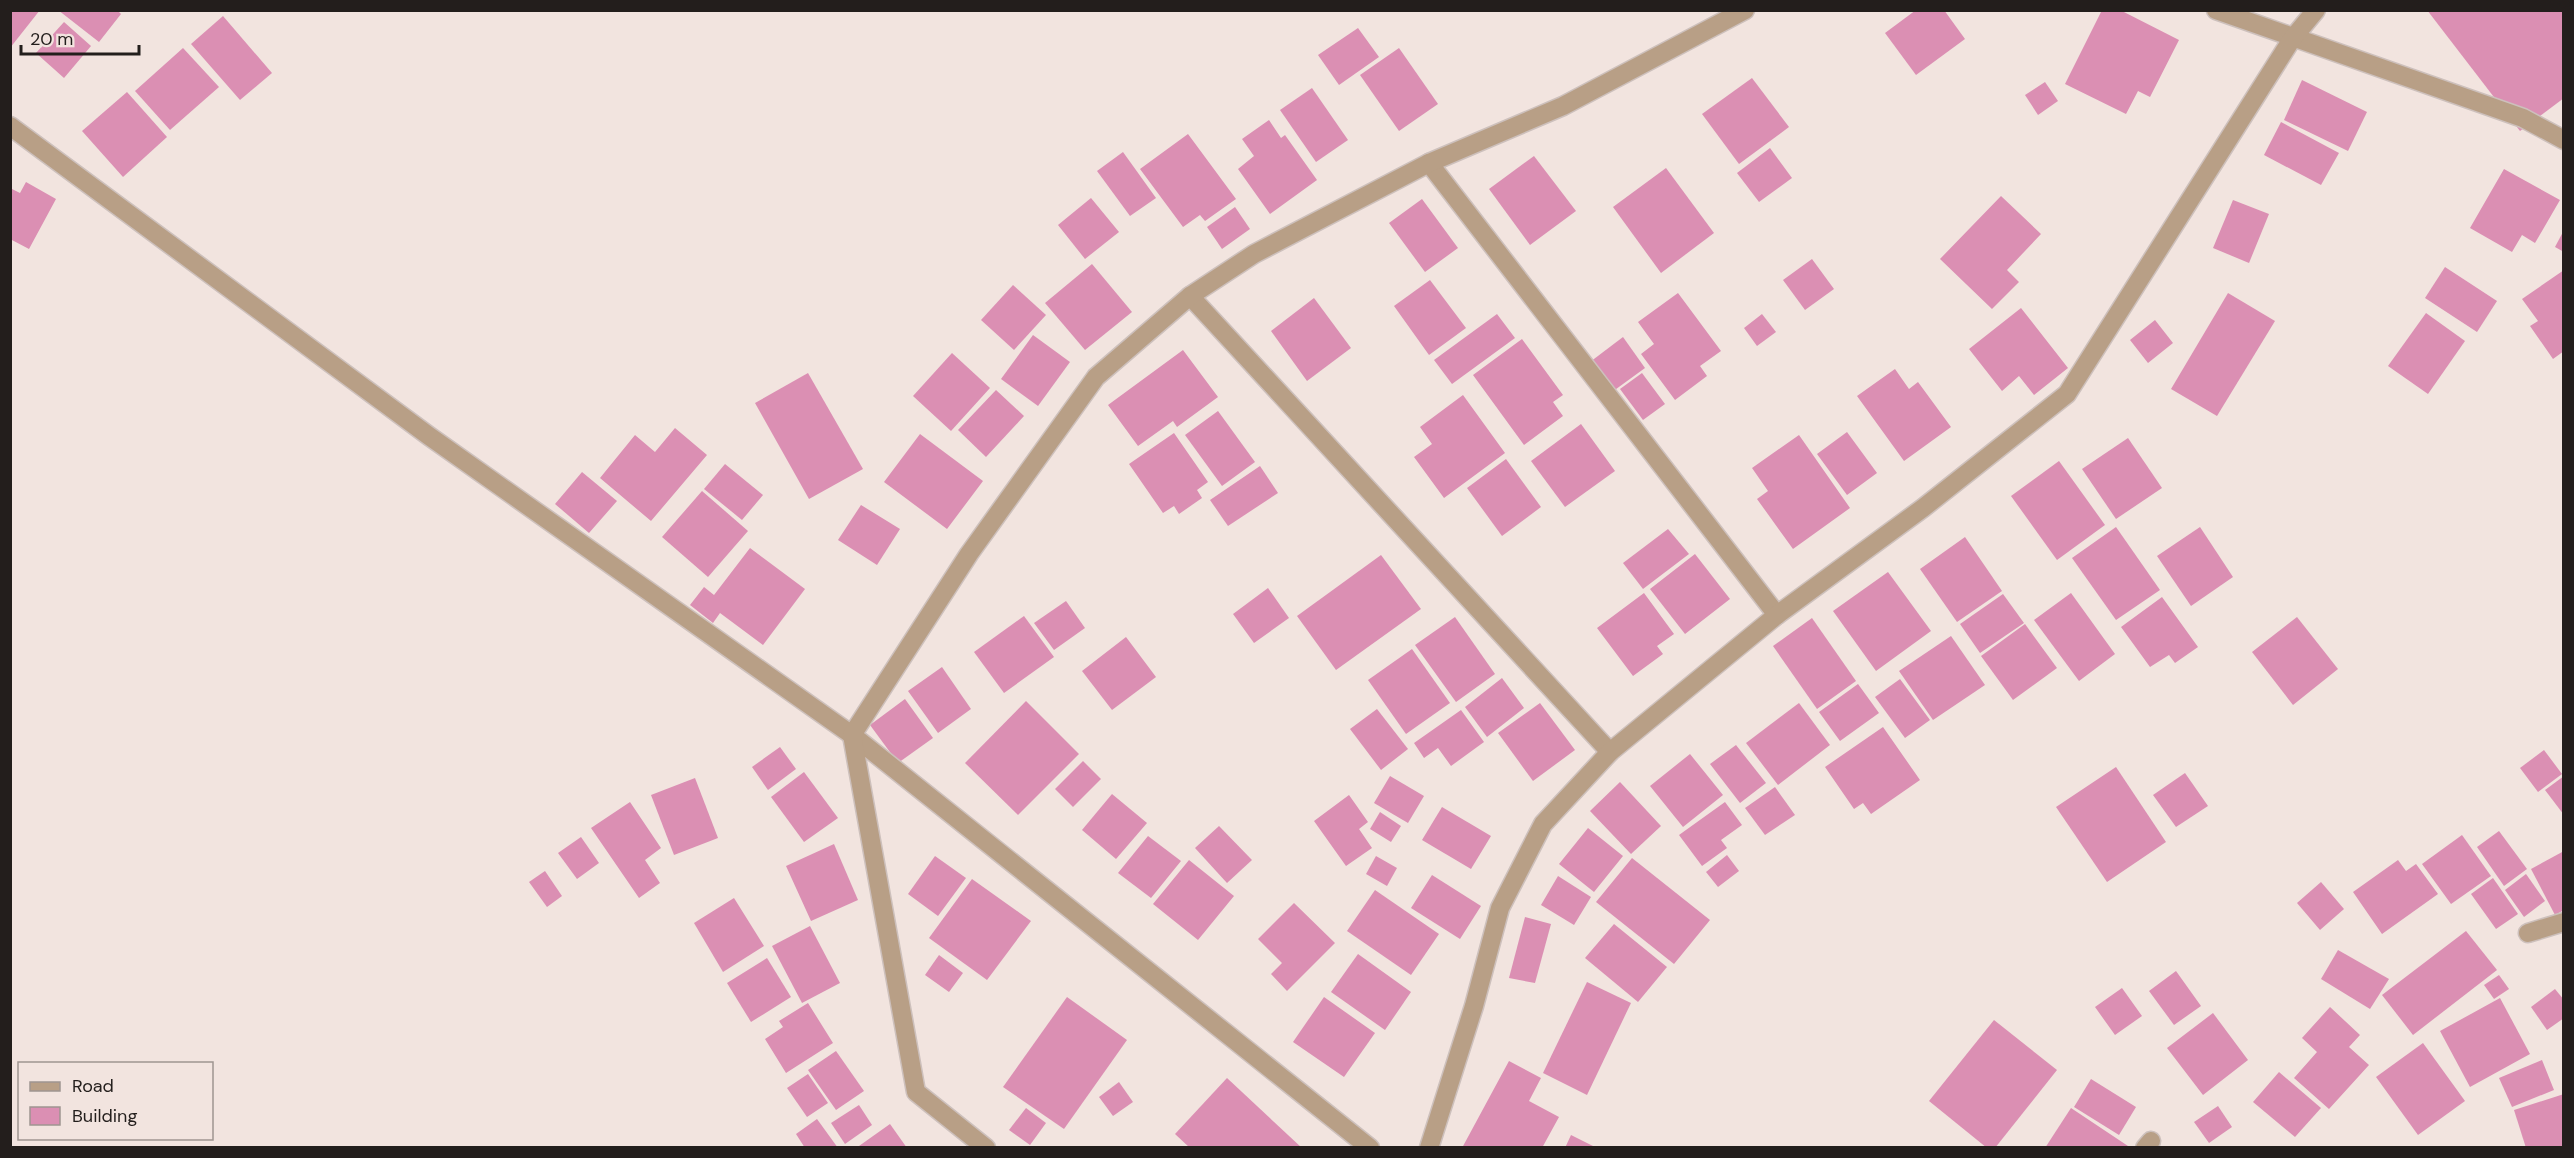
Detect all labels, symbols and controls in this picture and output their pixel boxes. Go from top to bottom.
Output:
scale bar [21,18,140,56]
text: 20 m [30,27,73,51]
legend [18,1062,213,1140]
text: Road [72,1074,114,1098]
text: Building [72,1104,137,1128]

